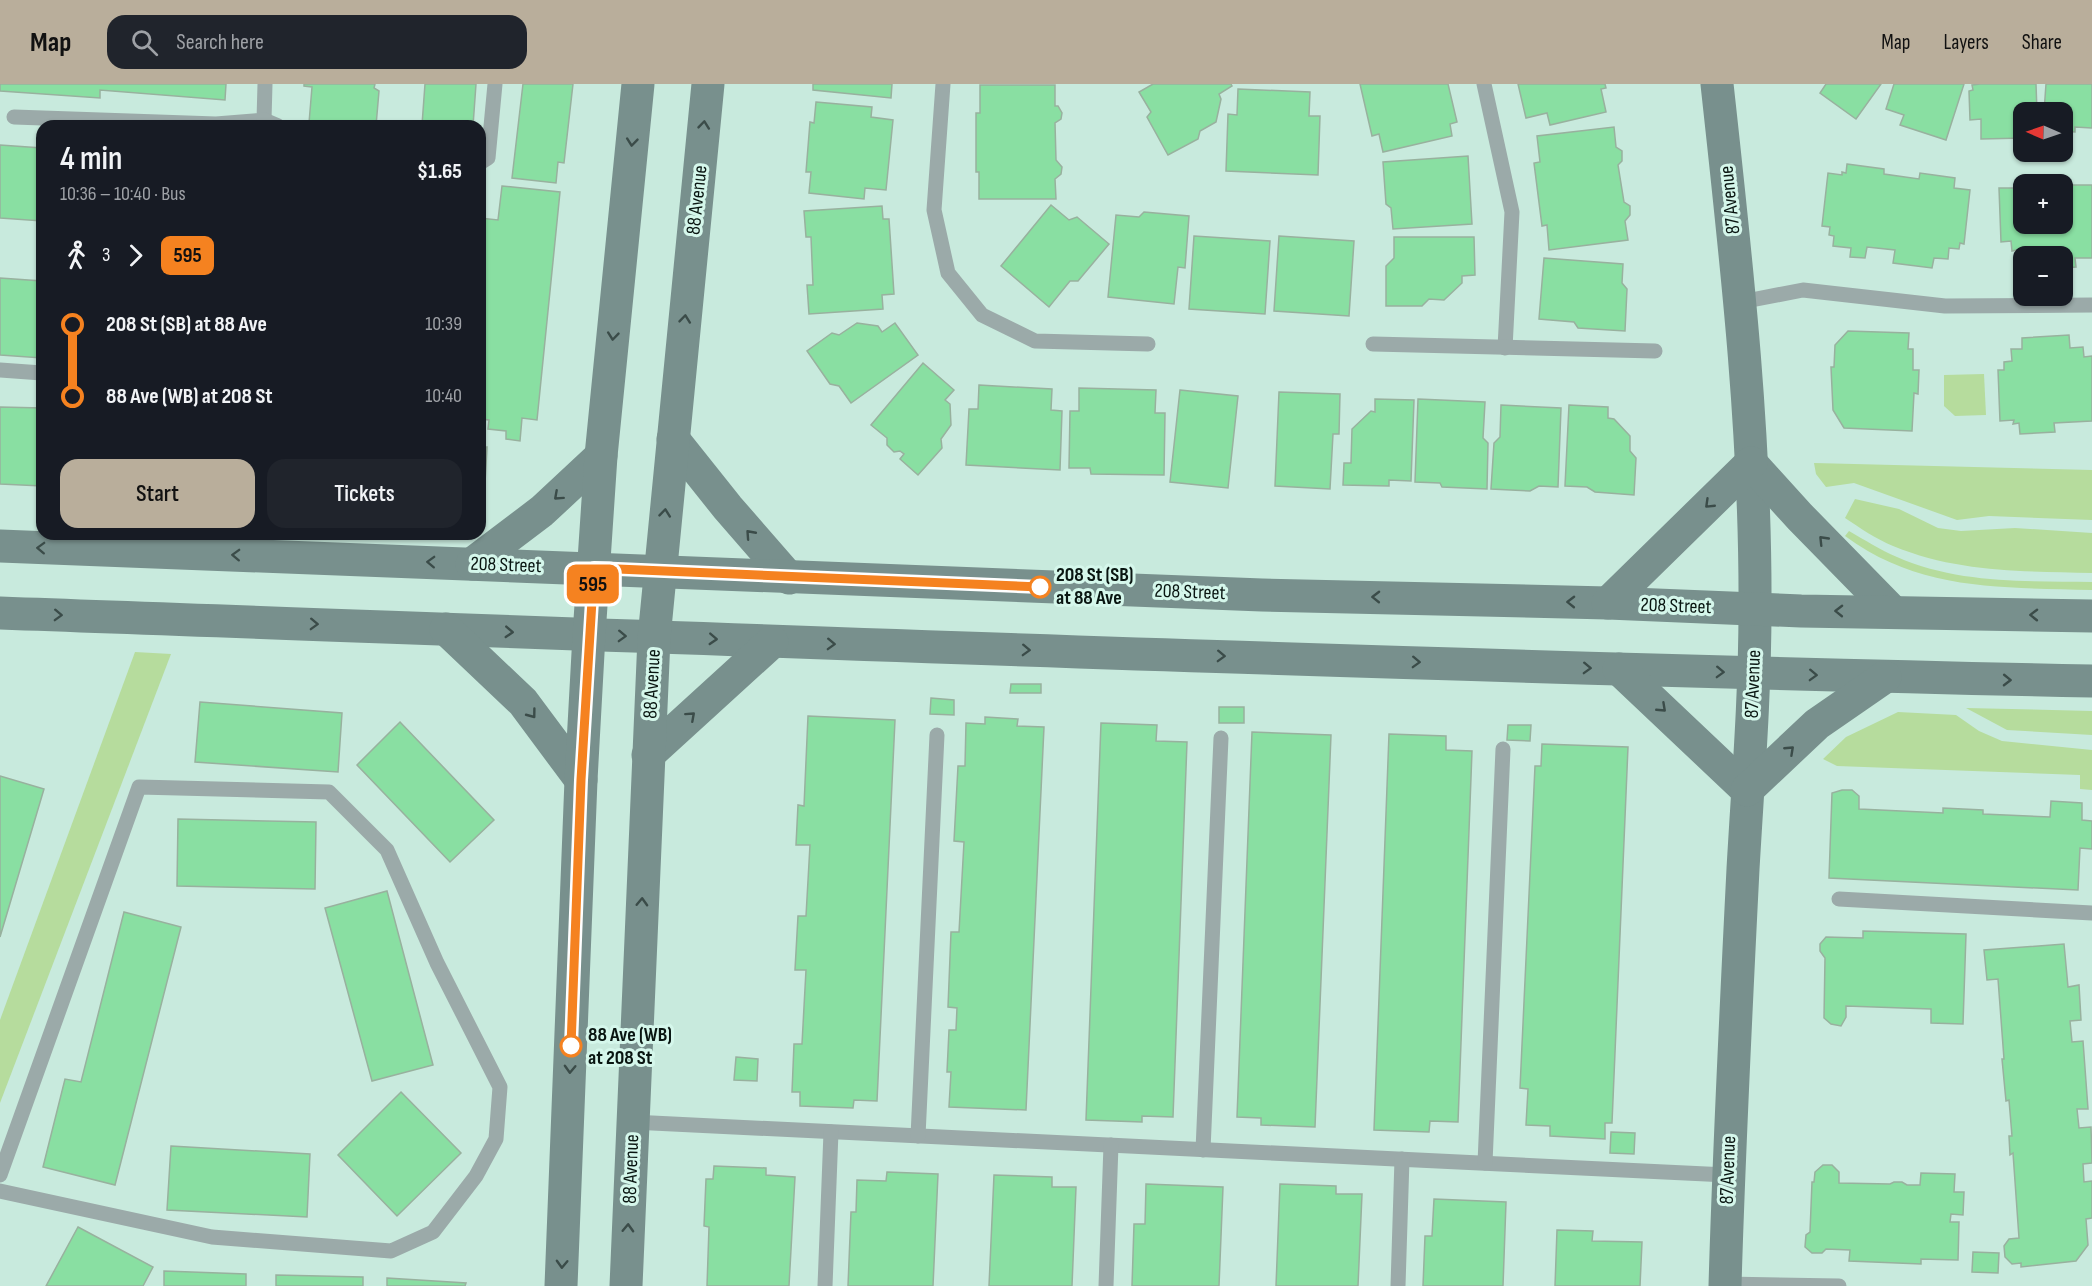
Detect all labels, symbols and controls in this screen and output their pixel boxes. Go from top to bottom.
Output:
search box [107,15,527,69]
text: Map [30,26,71,59]
icon: search [128,26,161,59]
text: Search here [176,29,264,56]
text: Map [1881,30,1910,55]
text: Layers [1943,30,1989,55]
text: Share [2022,30,2062,55]
north arrow [2013,102,2073,162]
map controls [2013,102,2073,306]
one-way arrow [697,121,710,130]
one-way arrow [626,138,639,147]
text: 4 min [60,139,122,179]
text: $1.65 [417,158,462,185]
street label: 88 Avenue [681,164,713,236]
street label: 87 Avenue [1714,165,1746,235]
button: + [2013,174,2073,234]
text: 10:36 – 10:40 · Bus [60,182,186,206]
icon: walk [60,239,93,272]
icon: forward [119,239,152,272]
text: 3 [102,243,110,267]
text: 595 [173,243,202,268]
button: − [2013,246,2073,306]
text: 208 St (SB) at 88 Ave [106,311,267,338]
text: 10:39 [425,312,462,336]
one-way arrow [678,315,691,324]
one-way arrow [607,332,620,341]
text: 88 Ave (WB) at 208 St [106,383,273,410]
text: 10:40 [425,384,462,408]
button: Start [60,459,255,528]
button: Tickets [267,459,462,528]
one-way arrow [554,489,565,500]
one-way arrow [1706,496,1717,507]
one-way arrow [658,509,671,518]
one-way arrow [746,530,757,541]
one-way arrow [1819,537,1830,548]
one-way arrow [37,541,46,554]
one-way arrow [231,548,240,561]
street label: 208 Street [470,552,542,578]
one-way arrow [426,556,435,569]
place label: 208 St (SB) at 88 Ave [1056,563,1133,610]
line badge: 595 [558,564,628,604]
text: 595 [579,572,607,597]
marker: 208 St (SB) at 88 Ave [1029,576,1051,598]
street label: 208 Street [1154,579,1226,605]
one-way arrow [1371,591,1380,604]
street label: 208 Street [1640,593,1712,619]
one-way arrow [1566,596,1575,609]
one-way arrow [1834,605,1843,617]
one-way arrow [54,609,63,621]
one-way arrow [2029,609,2038,621]
one-way arrow [310,618,319,630]
one-way arrow [505,625,514,638]
one-way arrow [617,630,626,643]
one-way arrow [708,633,717,646]
one-way arrow [826,638,835,651]
one-way arrow [1021,644,1030,657]
street label: 88 Avenue [638,649,666,719]
street label: 87 Avenue [1740,649,1766,719]
one-way arrow [1216,650,1225,663]
one-way arrow [1411,656,1420,669]
one-way arrow [1582,661,1591,674]
one-way arrow [1715,666,1724,678]
one-way arrow [1808,668,1817,681]
one-way arrow [2003,673,2012,686]
one-way arrow [1655,701,1666,712]
one-way arrow [525,708,536,719]
one-way arrow [684,712,695,723]
one-way arrow [1783,746,1794,757]
one-way arrow [635,897,648,906]
place label: 88 Ave (WB) at 208 St [588,1023,672,1070]
marker: 88 Ave (WB) at 208 St [560,1035,582,1057]
one-way arrow [564,1065,576,1074]
street label: 88 Avenue [618,1134,644,1204]
street label: 87 Avenue [1715,1135,1741,1205]
one-way arrow [622,1223,635,1232]
one-way arrow [556,1260,569,1269]

